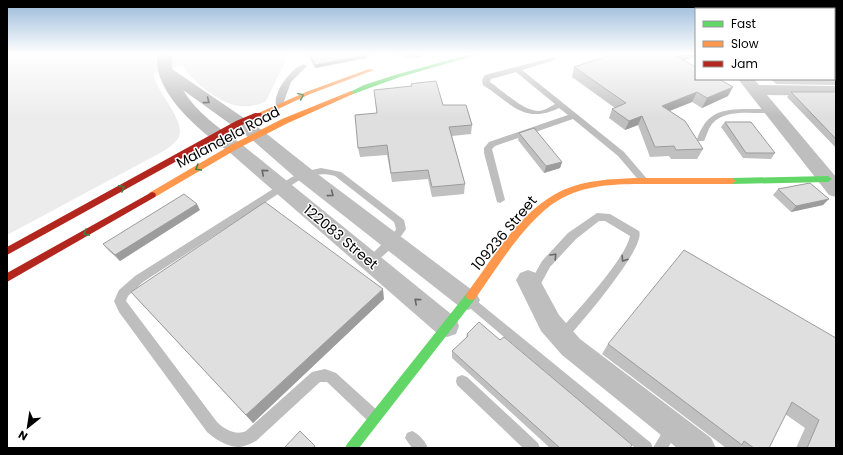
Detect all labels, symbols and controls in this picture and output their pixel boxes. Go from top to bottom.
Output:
legend [695,8,835,80]
text: Fast [731,15,756,32]
text: Slow [731,35,759,52]
text: Jam [731,55,758,72]
one-way arrow [297,92,304,100]
one-way arrow [203,96,210,103]
street label: Malandela Road [173,101,283,173]
one-way arrow [195,163,202,170]
one-way arrow [262,170,269,177]
one-way arrow [117,186,125,193]
one-way arrow [327,189,334,196]
street label: 109236 Street [467,191,541,275]
street label: 122083 Street [300,200,382,274]
one-way arrow [83,228,90,235]
one-way arrow [549,253,556,260]
one-way arrow [621,255,629,262]
one-way arrow [415,298,422,305]
north arrow [8,407,48,447]
text: N [15,427,31,445]

